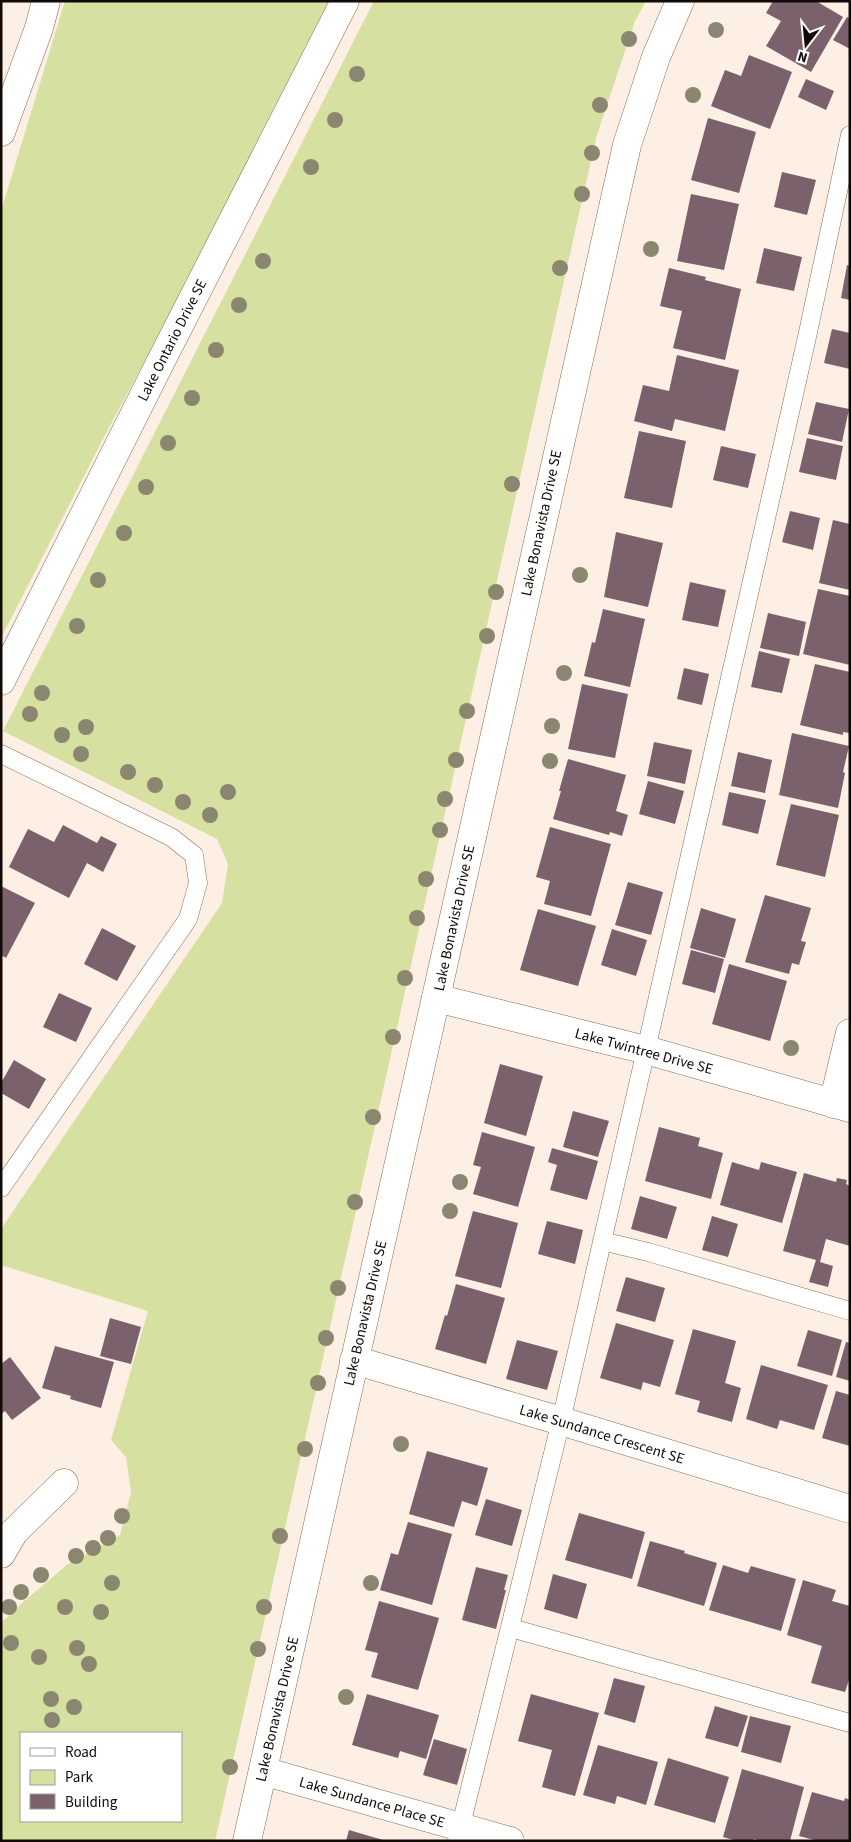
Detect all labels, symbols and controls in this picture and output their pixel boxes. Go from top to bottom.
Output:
north arrow [781,20,831,70]
text: N [795,46,810,67]
street label: Lake Ontario Drive SE [133,276,212,405]
street label: Lake Bonavista Drive SE [516,448,567,598]
street label: Lake Bonavista Drive SE [429,843,480,993]
street label: Lake Twintree Drive SE [573,1023,715,1080]
street label: Lake Bonavista Drive SE [339,1238,392,1388]
street label: Lake Sundance Crescent SE [517,1399,687,1470]
street label: Lake Bonavista Drive SE [251,1634,304,1784]
legend [20,1732,182,1822]
text: Road [65,1742,97,1763]
text: Park [65,1767,94,1788]
street label: Lake Sundance Place SE [297,1772,447,1833]
text: Building [65,1792,118,1813]

